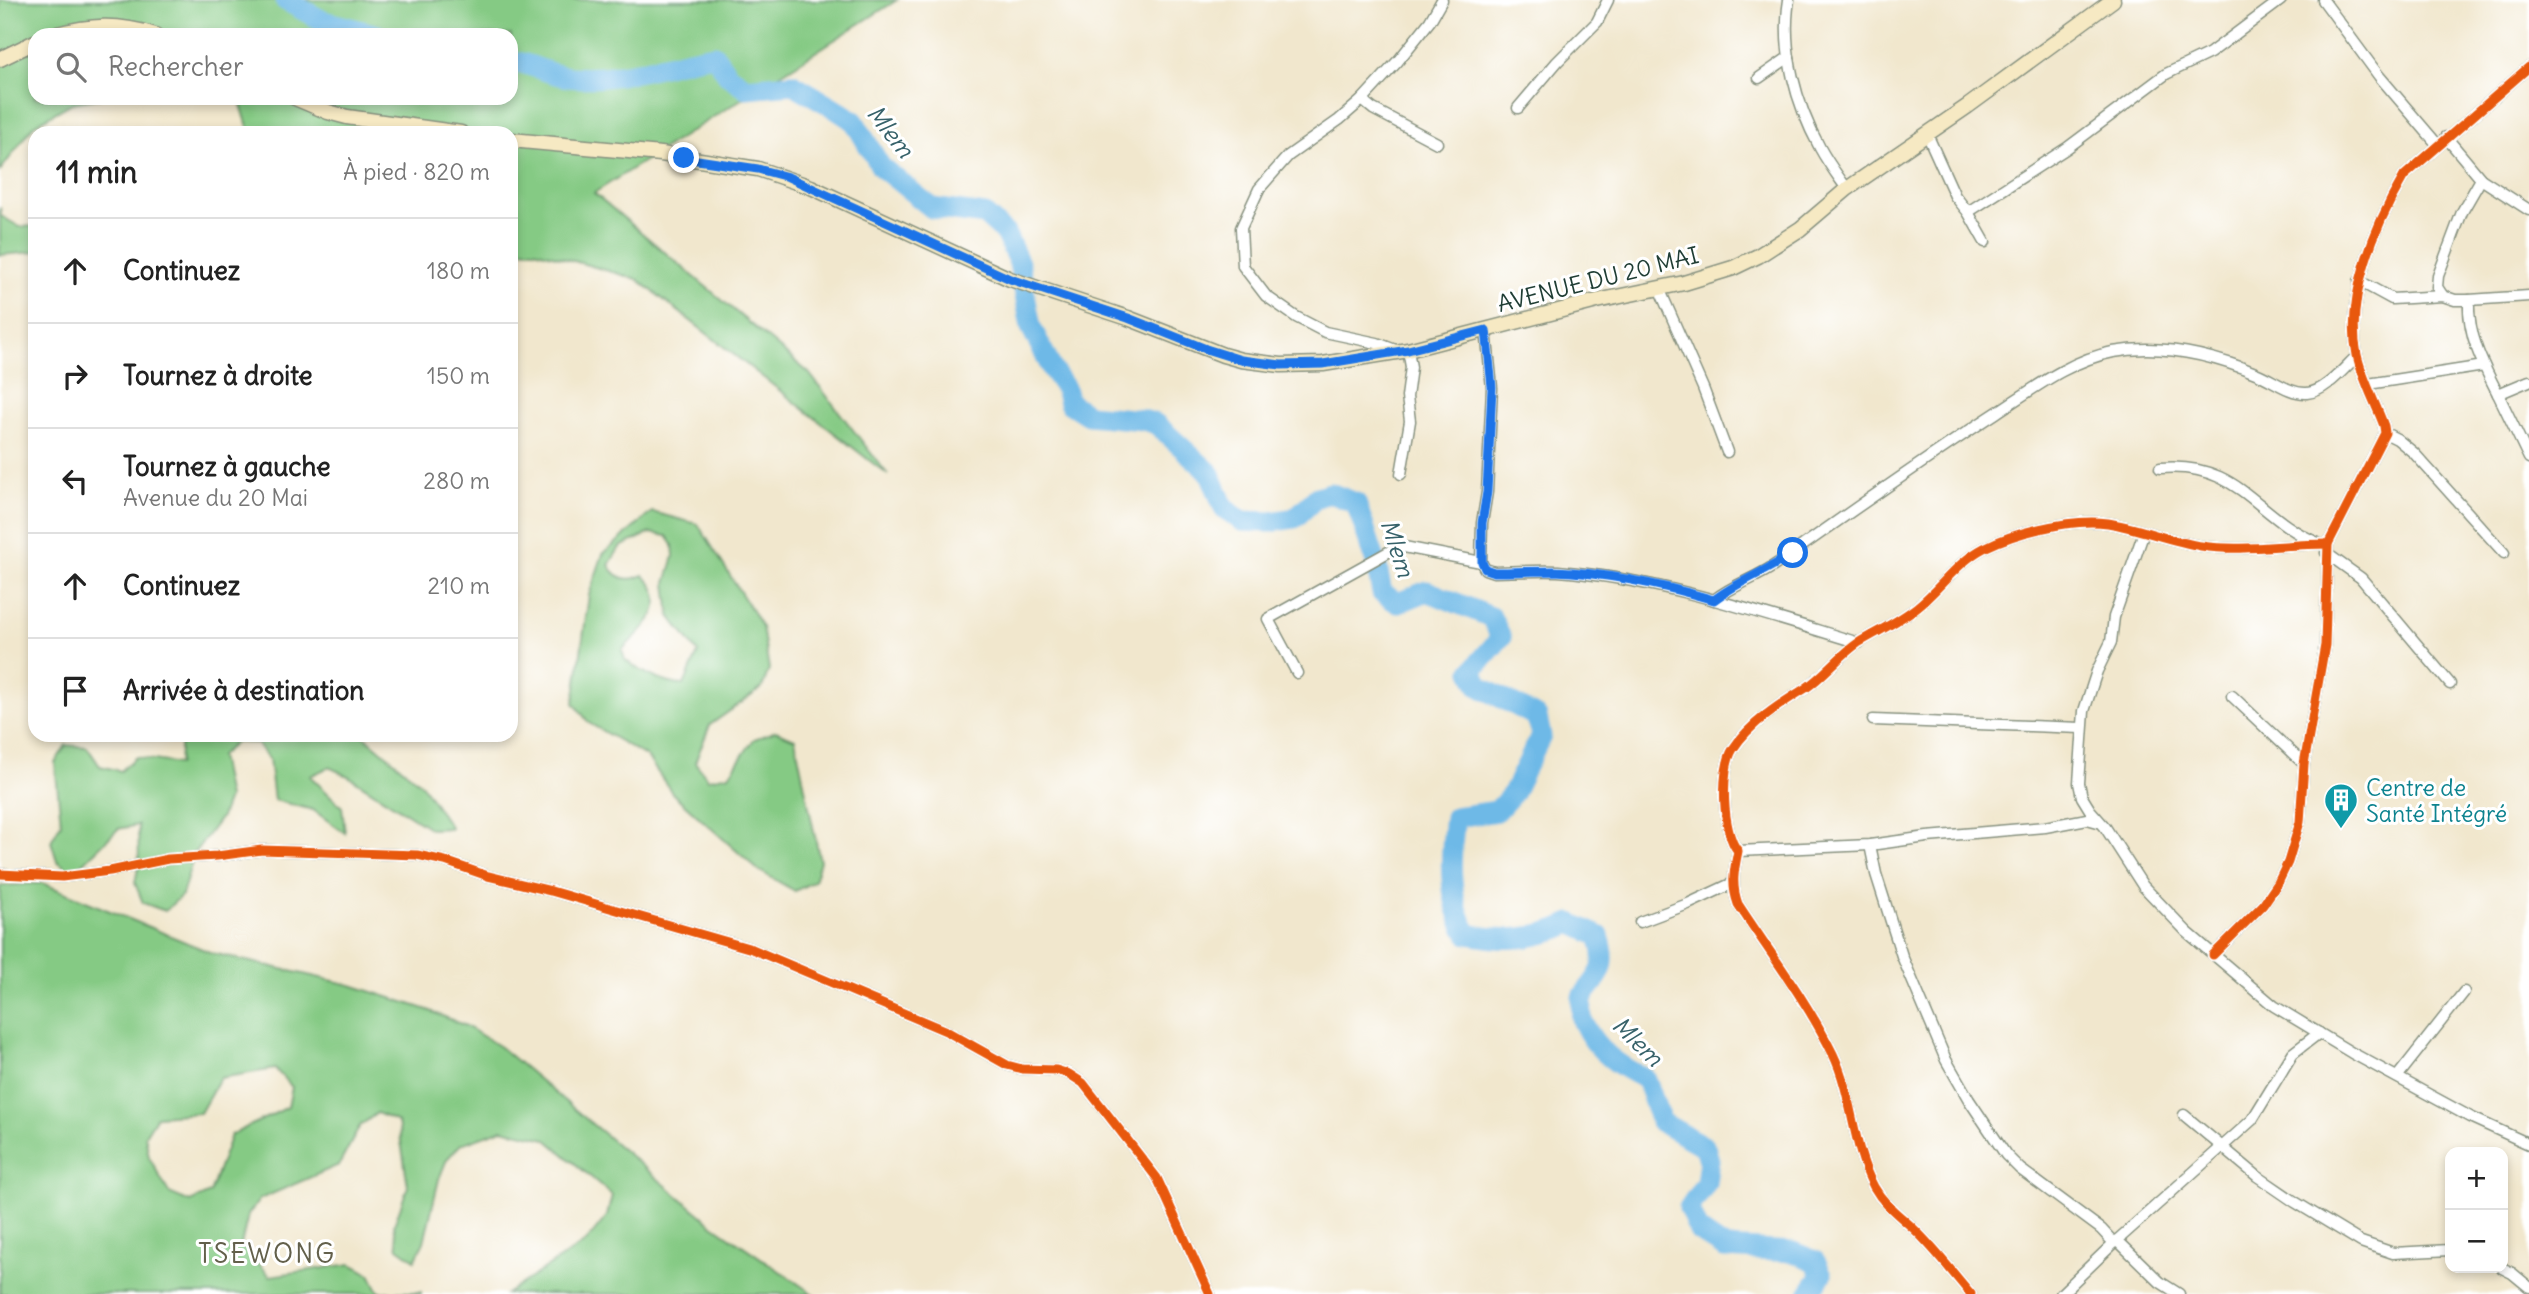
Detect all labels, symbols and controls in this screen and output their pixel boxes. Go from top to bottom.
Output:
search box [28,28,518,105]
icon: search [52,48,90,86]
text: Rechercher [108,50,244,83]
water label: Mlem [861,99,921,164]
route end [668,142,699,173]
text: 11 min [56,153,137,191]
text: À pied · 820 m [343,157,490,186]
street label: AVENUE DU 20 MAI [1494,240,1702,318]
icon: ahead [56,252,94,290]
text: Continuez [123,254,240,287]
text: 180 m [427,256,490,285]
icon: right [56,357,94,395]
text: Tournez à droite [123,359,313,392]
text: 150 m [427,361,490,390]
text: Tournez à gauche [123,450,331,483]
icon: left [56,462,94,500]
text: 280 m [423,466,490,495]
text: Avenue du 20 Mai [123,483,308,512]
water label: Mlem [1375,515,1422,581]
route start [1777,537,1808,568]
icon: ahead [56,567,94,605]
text: Continuez [123,569,240,602]
text: 210 m [427,571,490,600]
icon: arrive [56,672,94,710]
text: Arrivée à destination [123,674,364,707]
place label: Centre de Santé Intégré [2366,773,2507,828]
building icon: Centre de Santé Intégré [2322,781,2360,830]
water label: Mlem [1606,1010,1670,1073]
map controls [2445,1147,2508,1273]
button: + [2445,1147,2508,1210]
button: − [2445,1210,2508,1273]
district label: TSEWONG [198,1237,336,1270]

